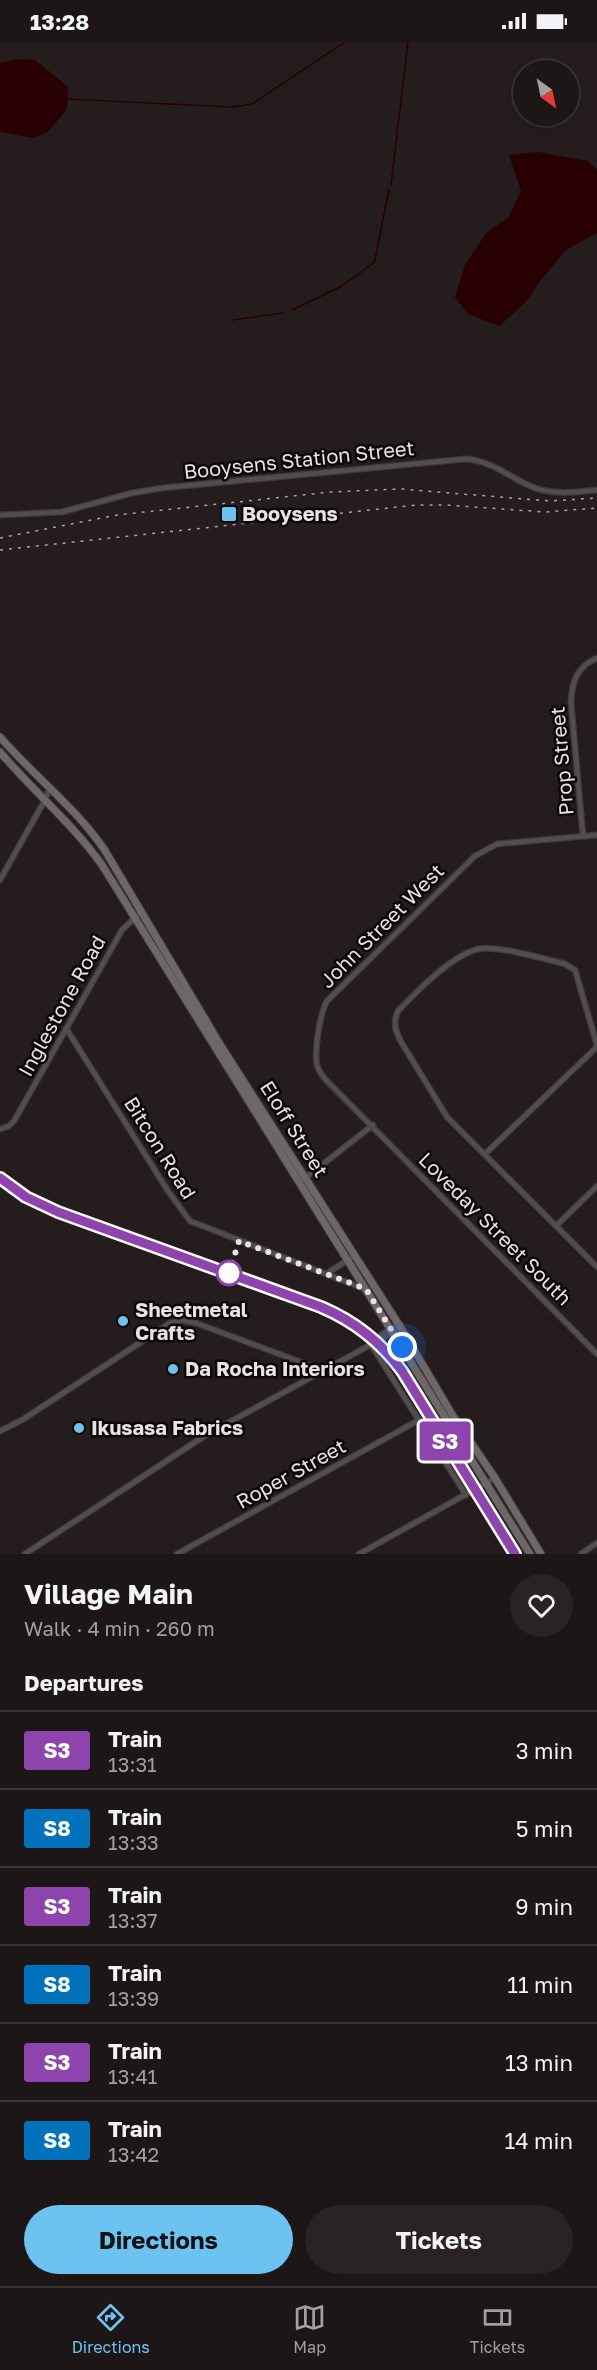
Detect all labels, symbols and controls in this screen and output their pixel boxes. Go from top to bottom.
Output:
text: 13:28 [30,8,89,35]
north arrow [513,60,579,126]
map controls [513,60,579,126]
street label: Booysens Station Street [182,435,415,483]
place label: Booysens [242,501,338,525]
marker: Booysens [220,505,238,523]
street label: Prop Street [544,706,578,817]
street label: John Street West [314,858,448,992]
street label: Inglestone Road [13,931,110,1080]
street label: Eloff Street [256,1076,334,1181]
street label: Bitcon Road [120,1092,202,1203]
street label: Loveday Street South [414,1147,577,1310]
unlabelled marker [216,1260,242,1286]
place label: Sheetmetal Crafts [135,1297,248,1344]
marker: Sheetmetal Crafts [116,1314,130,1328]
your location [387,1332,417,1362]
place label: Da Rocha Interiors [185,1356,365,1380]
marker: Da Rocha Interiors [166,1362,180,1376]
place label: Ikusasa Fabrics [91,1415,243,1439]
marker: Ikusasa Fabrics [72,1421,86,1435]
line badge: S3 [418,1422,472,1460]
text: S3 [432,1428,458,1454]
street label: Roper Street [232,1433,349,1513]
button: heart [510,1574,573,1637]
text: Village Main [24,1577,193,1610]
text: Walk · 4 min · 260 m [24,1616,215,1640]
text: Departures [24,1669,143,1696]
text: Train [108,1725,162,1752]
text: S3 [44,1737,70,1763]
text: 3 min [516,1737,573,1764]
text: 13:31 [108,1752,157,1776]
text: Train [108,1803,162,1830]
text: S8 [43,1815,71,1841]
text: 5 min [516,1815,573,1842]
text: 13:33 [108,1830,159,1854]
text: Train [108,1881,162,1908]
text: S3 [44,1893,70,1919]
text: 9 min [515,1893,573,1920]
text: 13:37 [108,1908,158,1932]
text: Train [108,1959,162,1986]
text: S8 [43,1971,71,1997]
text: 11 min [507,1971,573,1998]
text: 13:39 [108,1986,159,2010]
text: Train [108,2037,162,2064]
text: S3 [44,2049,70,2075]
text: 13 min [505,2049,573,2076]
text: 13:41 [108,2064,157,2088]
text: Train [108,2115,162,2142]
text: S8 [43,2127,71,2153]
text: 14 min [505,2127,573,2154]
text: 13:42 [108,2142,159,2166]
button: Directions [24,2205,293,2274]
button: Tickets [305,2205,573,2274]
tab: Directions [72,2301,150,2357]
tab: Map [293,2301,326,2357]
tab: Tickets [470,2301,525,2357]

